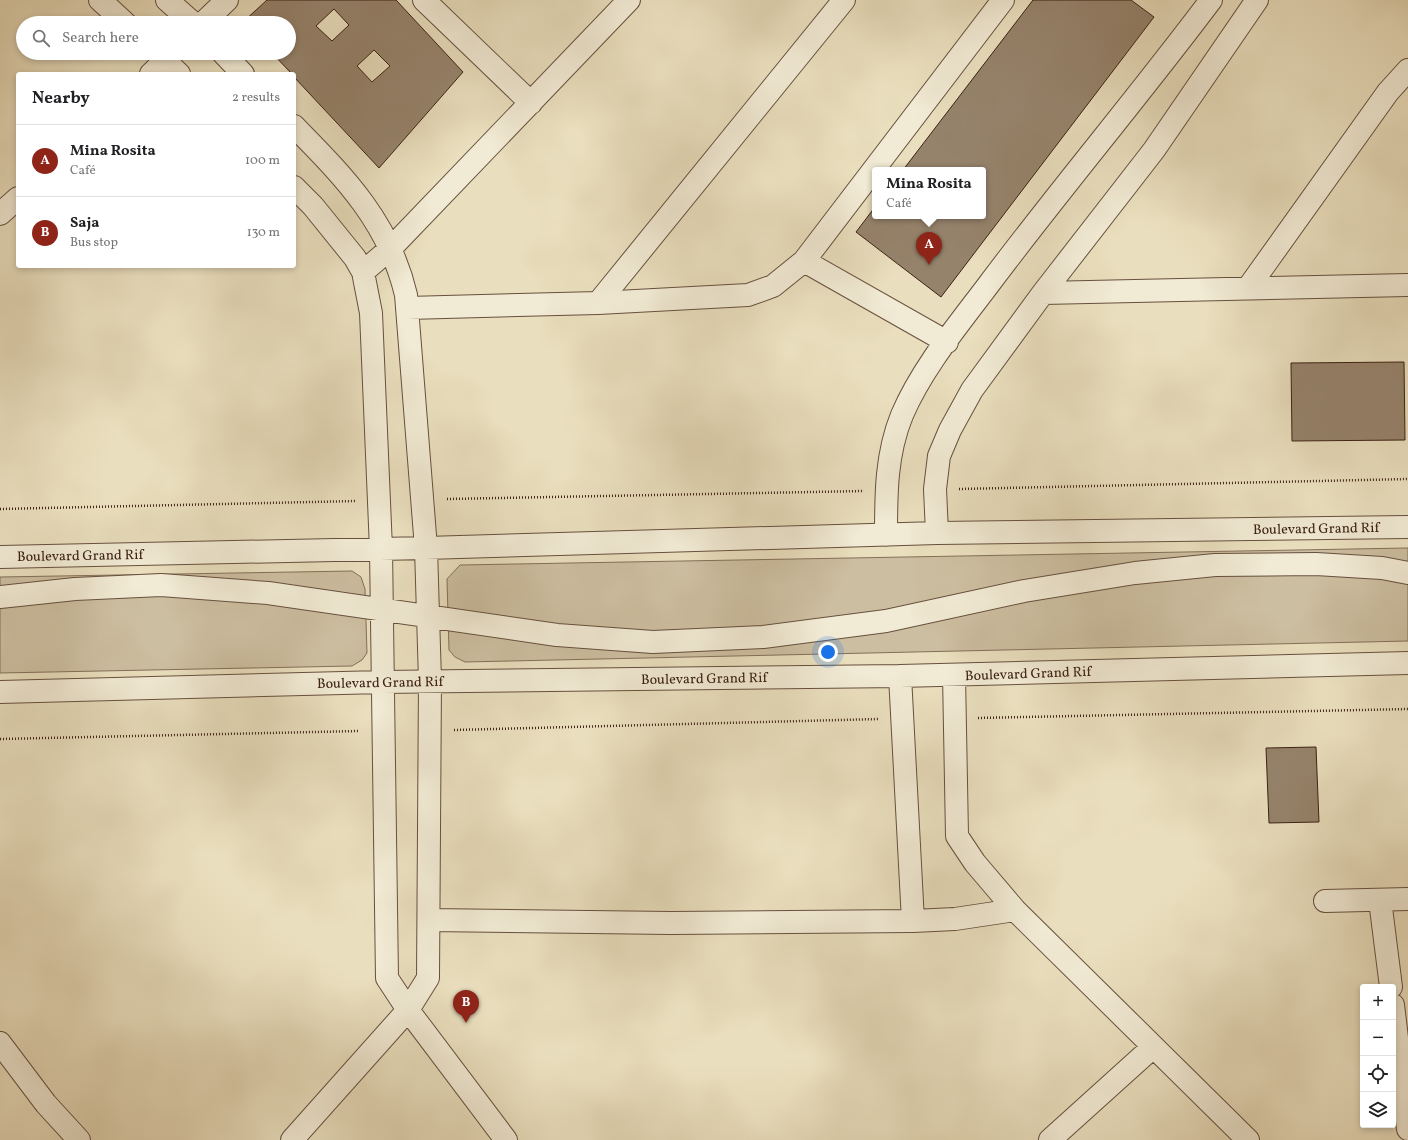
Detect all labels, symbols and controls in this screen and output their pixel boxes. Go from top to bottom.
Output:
search box [16,16,296,60]
icon: search [30,27,52,49]
text: Search here [62,28,139,49]
text: Nearby [32,87,90,110]
text: 2 results [232,89,280,107]
text: Mina Rosita [70,141,156,162]
text: A [40,152,50,170]
text: 100 m [245,152,280,170]
text: Café [70,162,96,180]
popup [872,167,986,219]
text: Mina Rosita [886,174,972,195]
text: Café [886,195,912,213]
text: Saja [70,213,99,234]
text: B [41,224,49,242]
text: 130 m [247,224,280,242]
pin: A [916,232,942,265]
text: Bus stop [70,234,118,252]
street label: Boulevard Grand Rif [1253,519,1381,540]
street label: Boulevard Grand Rif [17,546,145,567]
your location [818,642,838,662]
street label: Boulevard Grand Rif [965,663,1093,686]
street label: Boulevard Grand Rif [641,669,769,690]
street label: Boulevard Grand Rif [317,673,445,694]
map controls [1360,984,1396,1128]
button: + [1360,984,1396,1020]
pin: B [453,990,479,1023]
button: − [1360,1020,1396,1056]
button: locate [1360,1056,1396,1092]
button: layers [1360,1092,1396,1128]

